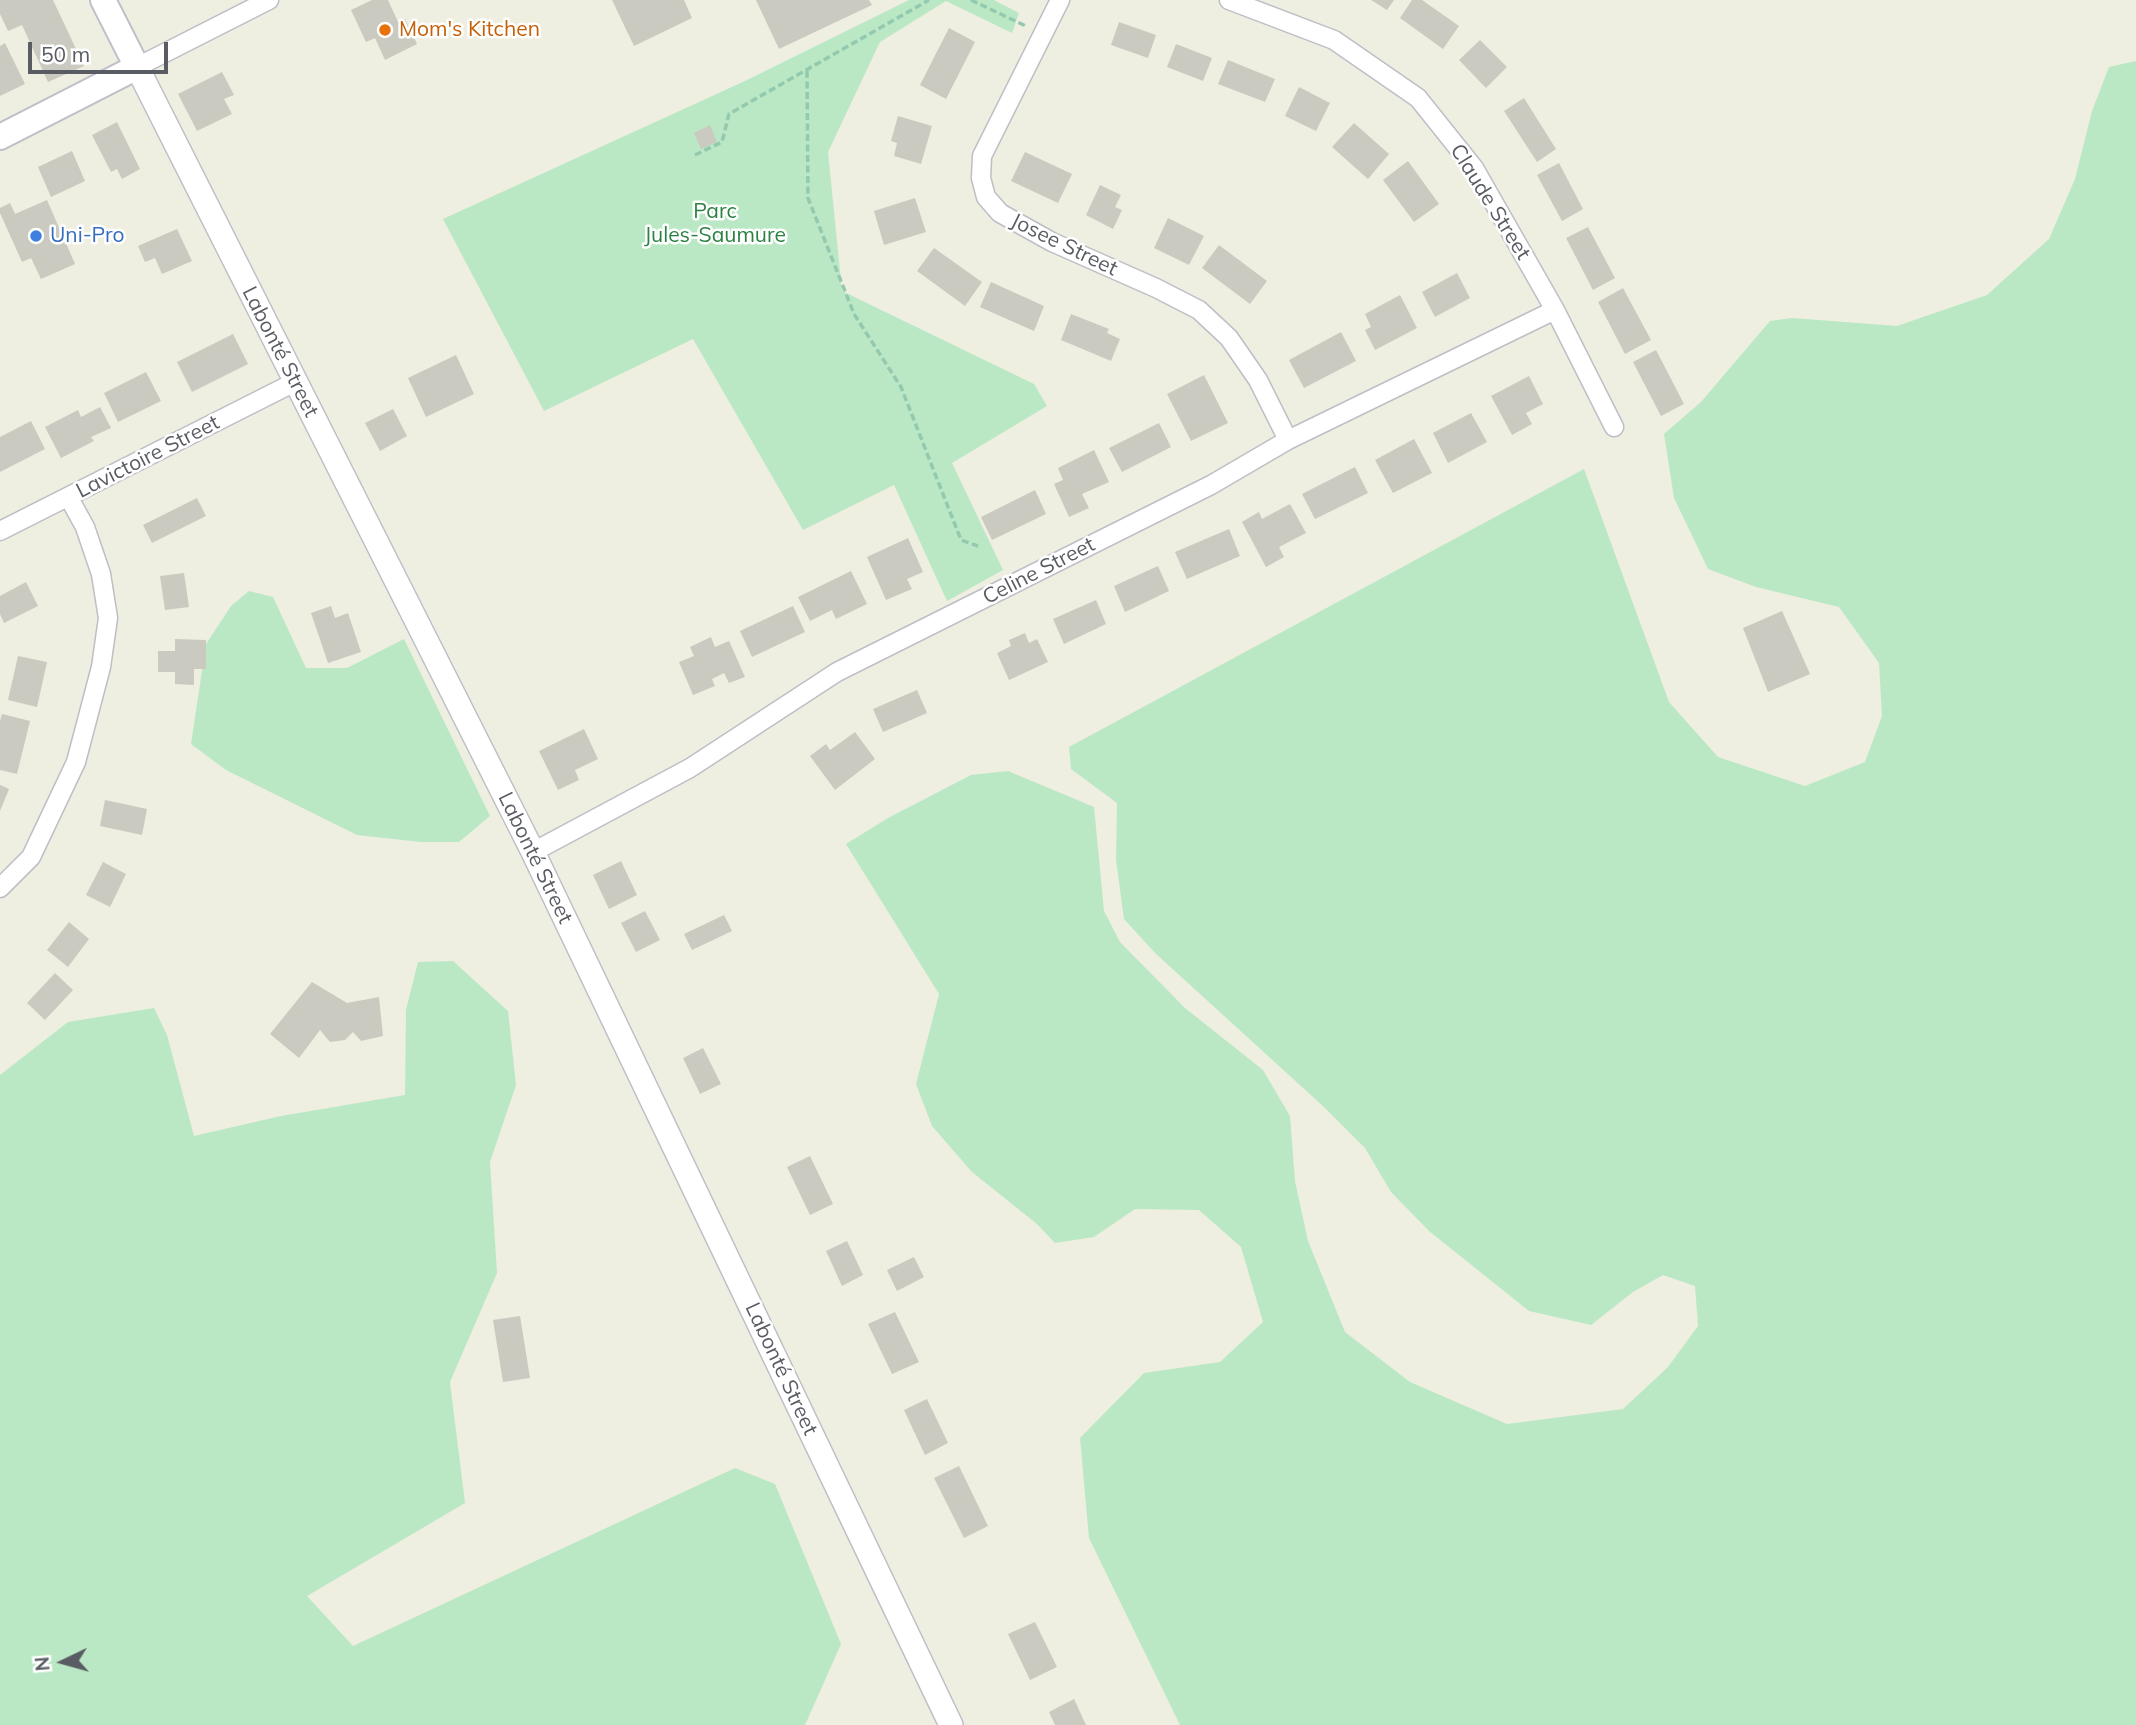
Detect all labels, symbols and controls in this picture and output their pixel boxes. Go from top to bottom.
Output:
place label: Mom's Kitchen [399,17,540,43]
marker: Mom's Kitchen [377,22,393,38]
scale bar [32,28,172,72]
text: 50 m [41,41,90,67]
street label: Claude Street [1444,139,1536,265]
park label: Parc Jules-Saumure [644,199,786,249]
street label: Josee Street [1006,208,1122,282]
place label: Uni-Pro [50,223,125,249]
marker: Uni-Pro [28,228,44,244]
street label: Labonté Street [236,282,324,422]
street label: Lavictoire Street [72,410,224,504]
street label: Celine Street [979,532,1099,610]
street label: Labonté Street [492,788,578,928]
street label: Labonté Street [739,1299,823,1439]
north arrow [28,1627,98,1697]
text: N [30,1656,55,1672]

